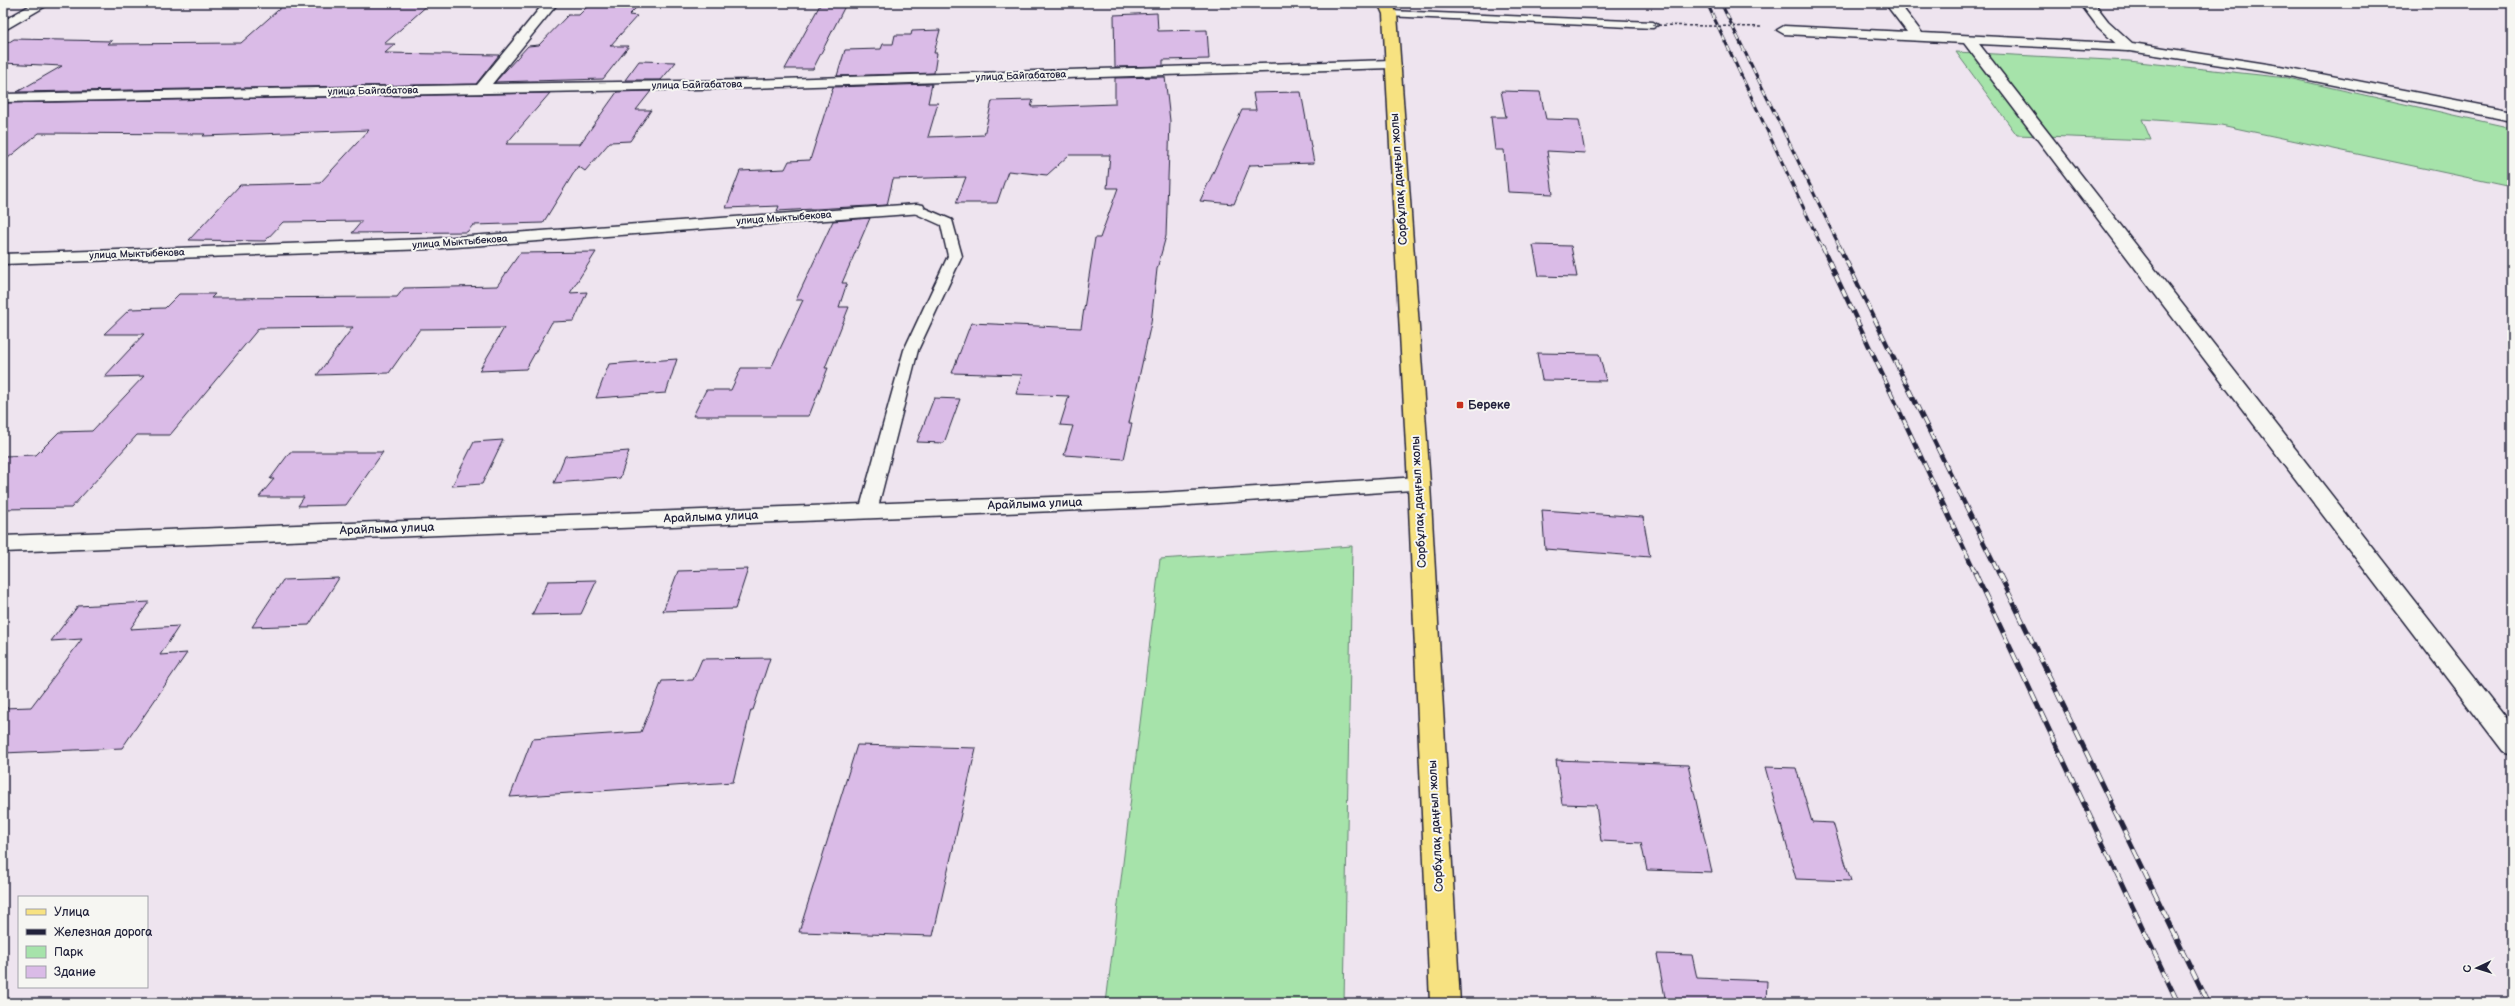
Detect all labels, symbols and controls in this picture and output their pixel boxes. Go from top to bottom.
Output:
street label: улица Байгабатова [975,68,1067,84]
street label: улица Байгабатова [652,78,743,92]
street label: улица Байгабатова [328,84,419,98]
street label: Сорбұлақ даңғыл жолы [1387,112,1411,246]
street label: улица Мыктыбекова [736,209,832,227]
street label: улица Мыктыбекова [412,233,508,251]
street label: улица Мыктыбекова [89,246,185,262]
place label: Береке [1468,398,1510,413]
marker: Береке [1455,400,1465,410]
street label: Сорбұлақ даңғыл жолы [1408,436,1430,568]
street label: Арайлыма улица [986,495,1083,513]
street label: Арайлыма улица [662,508,759,526]
street label: Арайлыма улица [338,520,435,538]
street label: Сорбұлақ даңғыл жолы [1425,760,1447,892]
legend [18,896,148,988]
text: Улица [54,905,90,920]
text: Железная дорога [54,925,152,940]
text: Парк [54,945,84,960]
north arrow [2457,948,2497,988]
text: С [2461,964,2474,973]
text: Здание [54,965,96,980]

